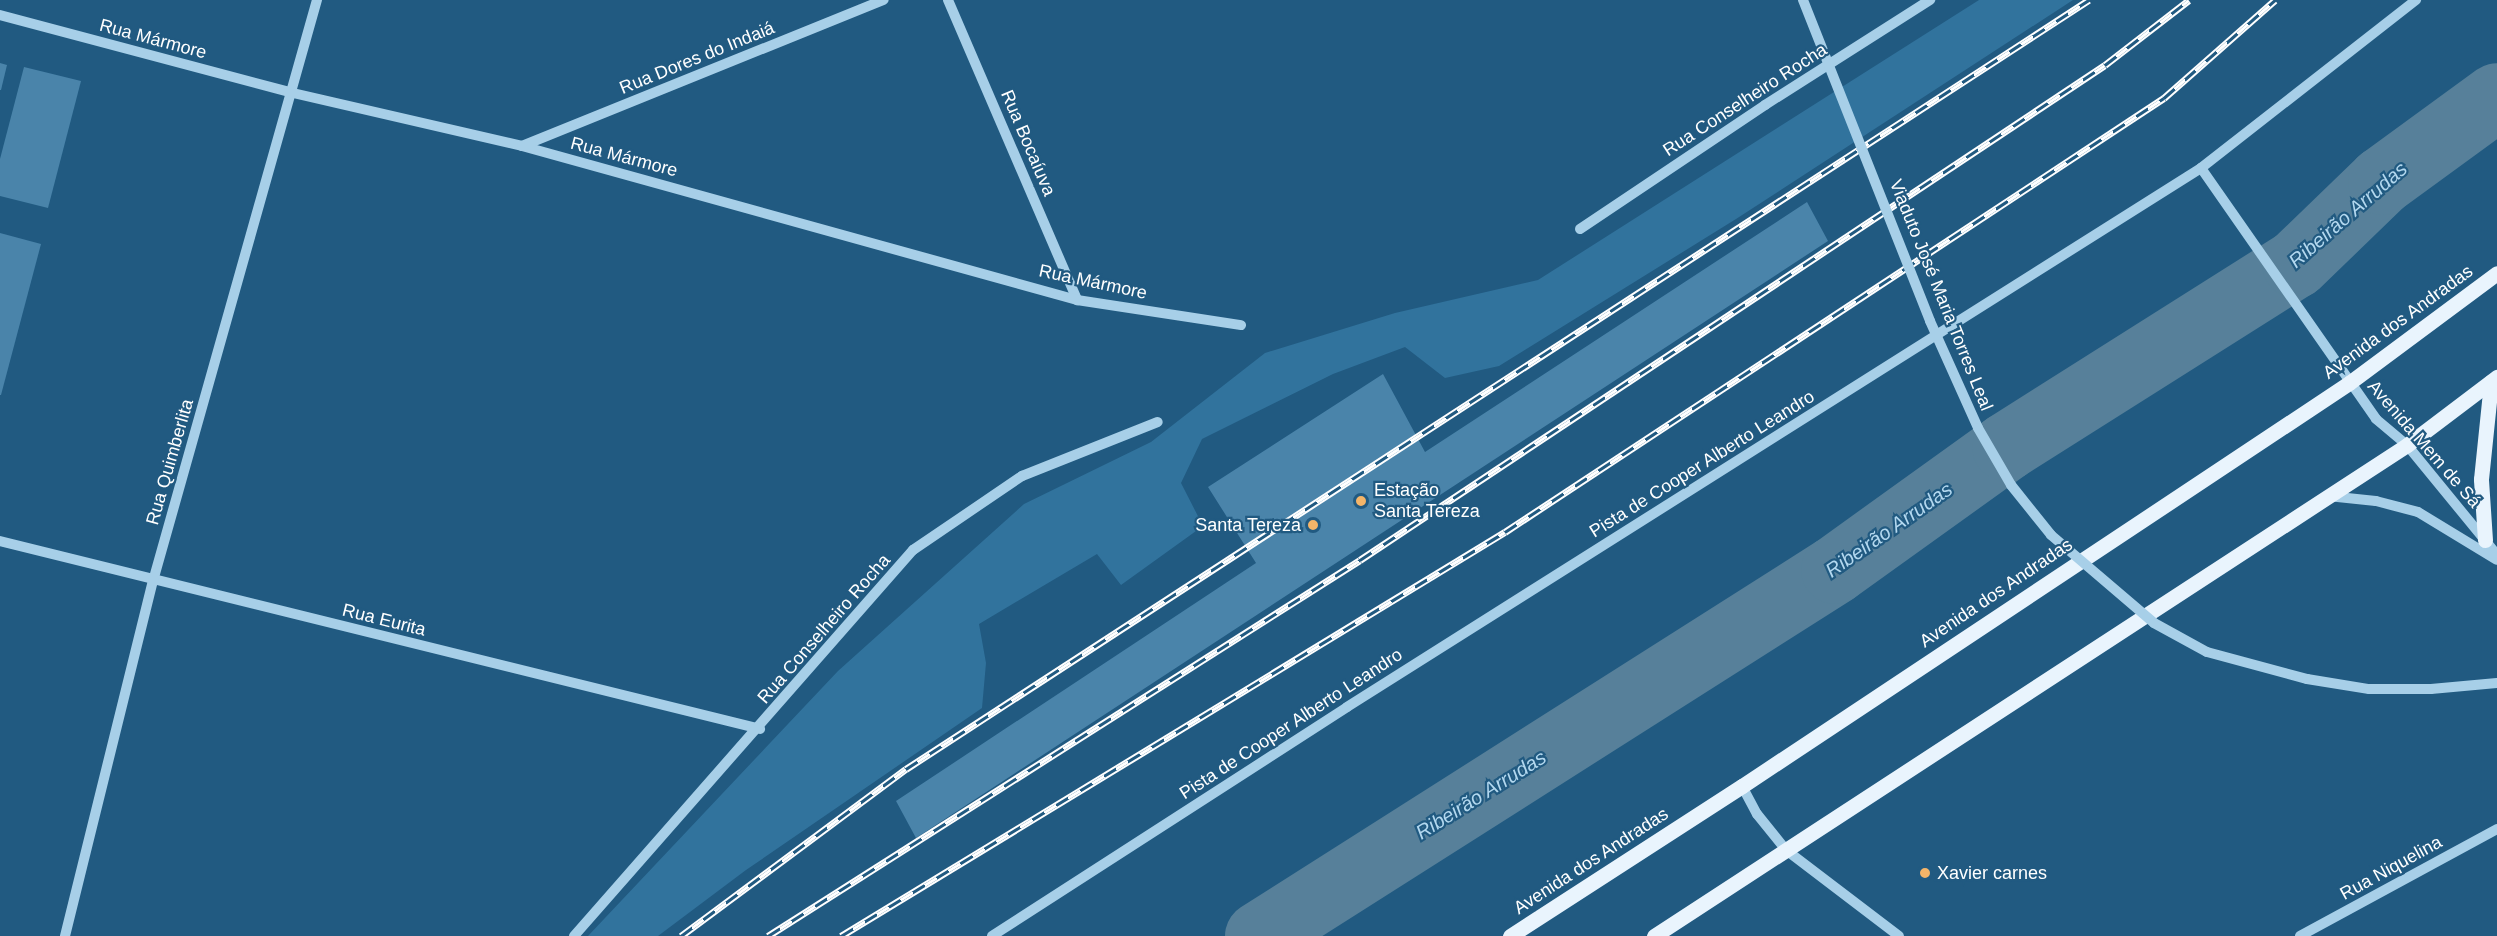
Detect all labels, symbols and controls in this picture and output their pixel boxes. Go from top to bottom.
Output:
street label: Rua Mármore [97,14,209,64]
street label: Rua Dores do Indaiá [616,17,778,99]
street label: Rua Conselheiro Rocha [1659,39,1831,161]
street label: Rua Bocaíuva [996,87,1060,199]
street label: Rua Mármore [568,132,680,182]
water label: Ribeirão Arrudas [2283,157,2413,273]
street label: Viaduto José Maria Torres Leal [1885,176,1997,414]
street label: Rua Mármore [1037,260,1149,304]
street label: Avenida dos Andradas [2319,260,2477,384]
street label: Avenida Mem de Sá [2363,376,2485,512]
street label: Pista de Cooper Alberto Leandro [1585,385,1819,543]
street label: Rua Quimberlita [142,397,198,527]
water label: Ribeirão Arrudas [1821,477,1957,583]
place label: Estação Santa Tereza [1374,480,1480,522]
marker: Estação Santa Tereza [1352,492,1370,510]
place label: Santa Tereza [1195,514,1301,536]
marker: Santa Tereza [1306,518,1320,532]
street label: Avenida dos Andradas [1915,533,2077,653]
street label: Rua Conselheiro Rocha [753,550,895,708]
street label: Rua Eurita [340,599,428,641]
street label: Pista de Cooper Alberto Leandro [1175,644,1407,804]
water label: Ribeirão Arrudas [1411,745,1551,845]
street label: Avenida dos Andradas [1509,803,1673,919]
street label: Rua Niquelina [2336,831,2446,905]
place label: Xavier carnes [1937,862,2047,884]
marker: Xavier carnes [1918,866,1932,880]

